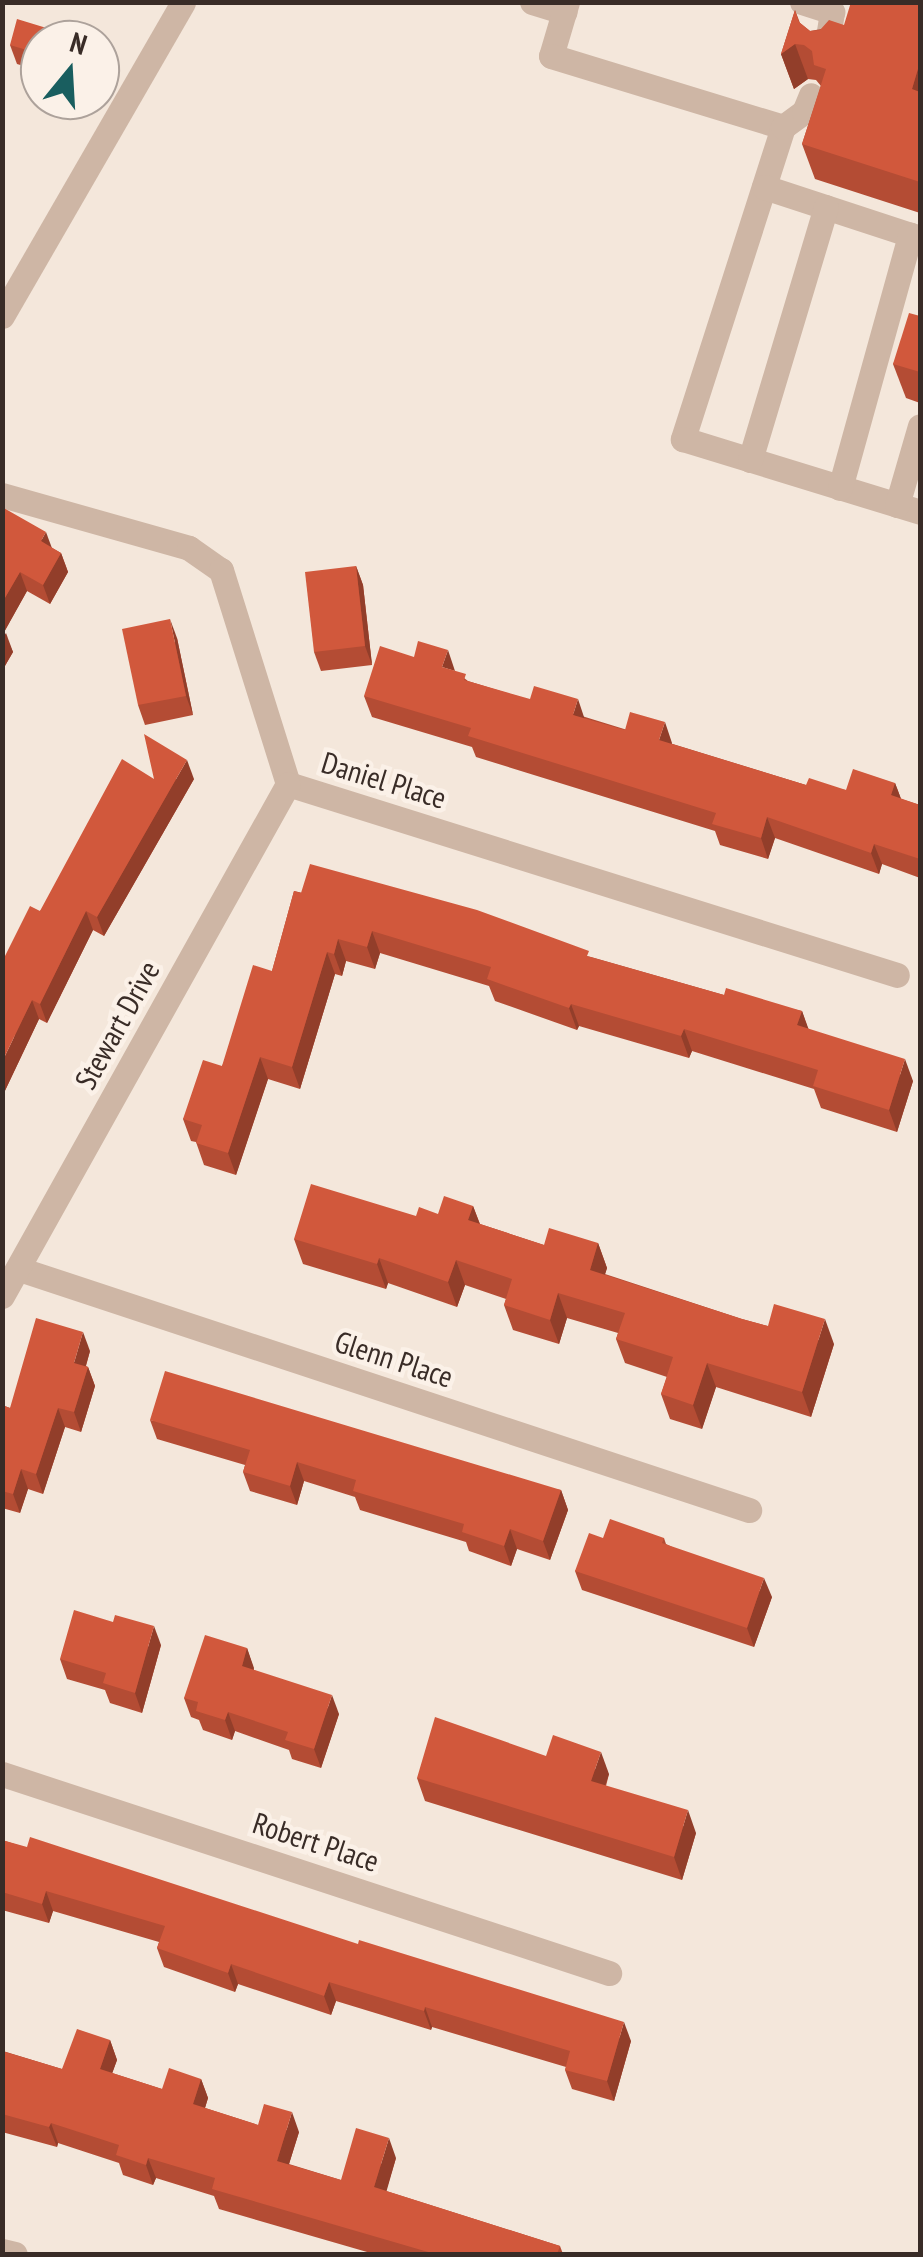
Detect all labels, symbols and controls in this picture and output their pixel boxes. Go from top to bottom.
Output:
north arrow [20,20,120,120]
text: N [66,23,92,63]
street label: Daniel Place [317,744,451,816]
street label: Stewart Drive [67,955,167,1095]
street label: Glenn Place [330,1323,458,1395]
street label: Robert Place [249,1805,383,1879]

